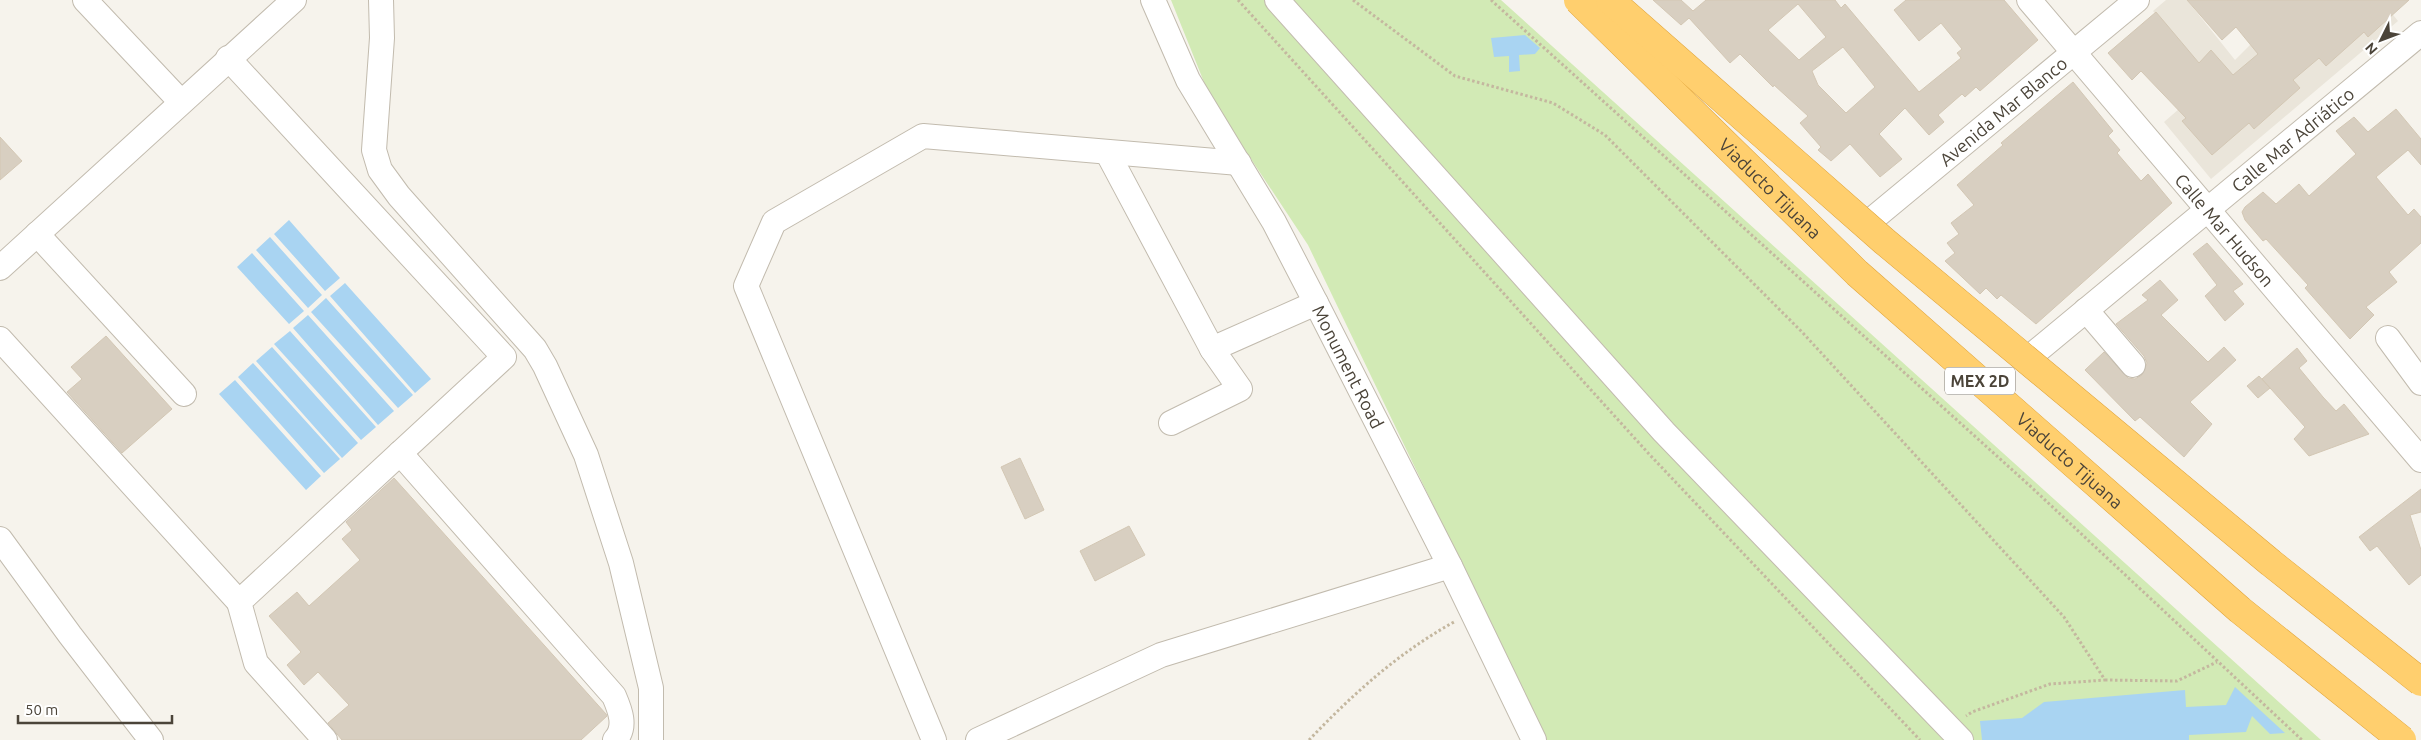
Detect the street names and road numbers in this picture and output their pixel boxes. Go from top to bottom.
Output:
street label: Avenida Mar Blanco [1935,53,2071,169]
street label: Calle Mar Adriático [2227,83,2358,196]
street label: Viaducto Tijuana [1715,134,1825,242]
street label: Calle Mar Hudson [2171,169,2278,290]
street label: Monument Road [1309,302,1388,431]
road number: MEX 2D [1945,368,2015,394]
street label: Viaducto Tijuana [2013,408,2127,512]

